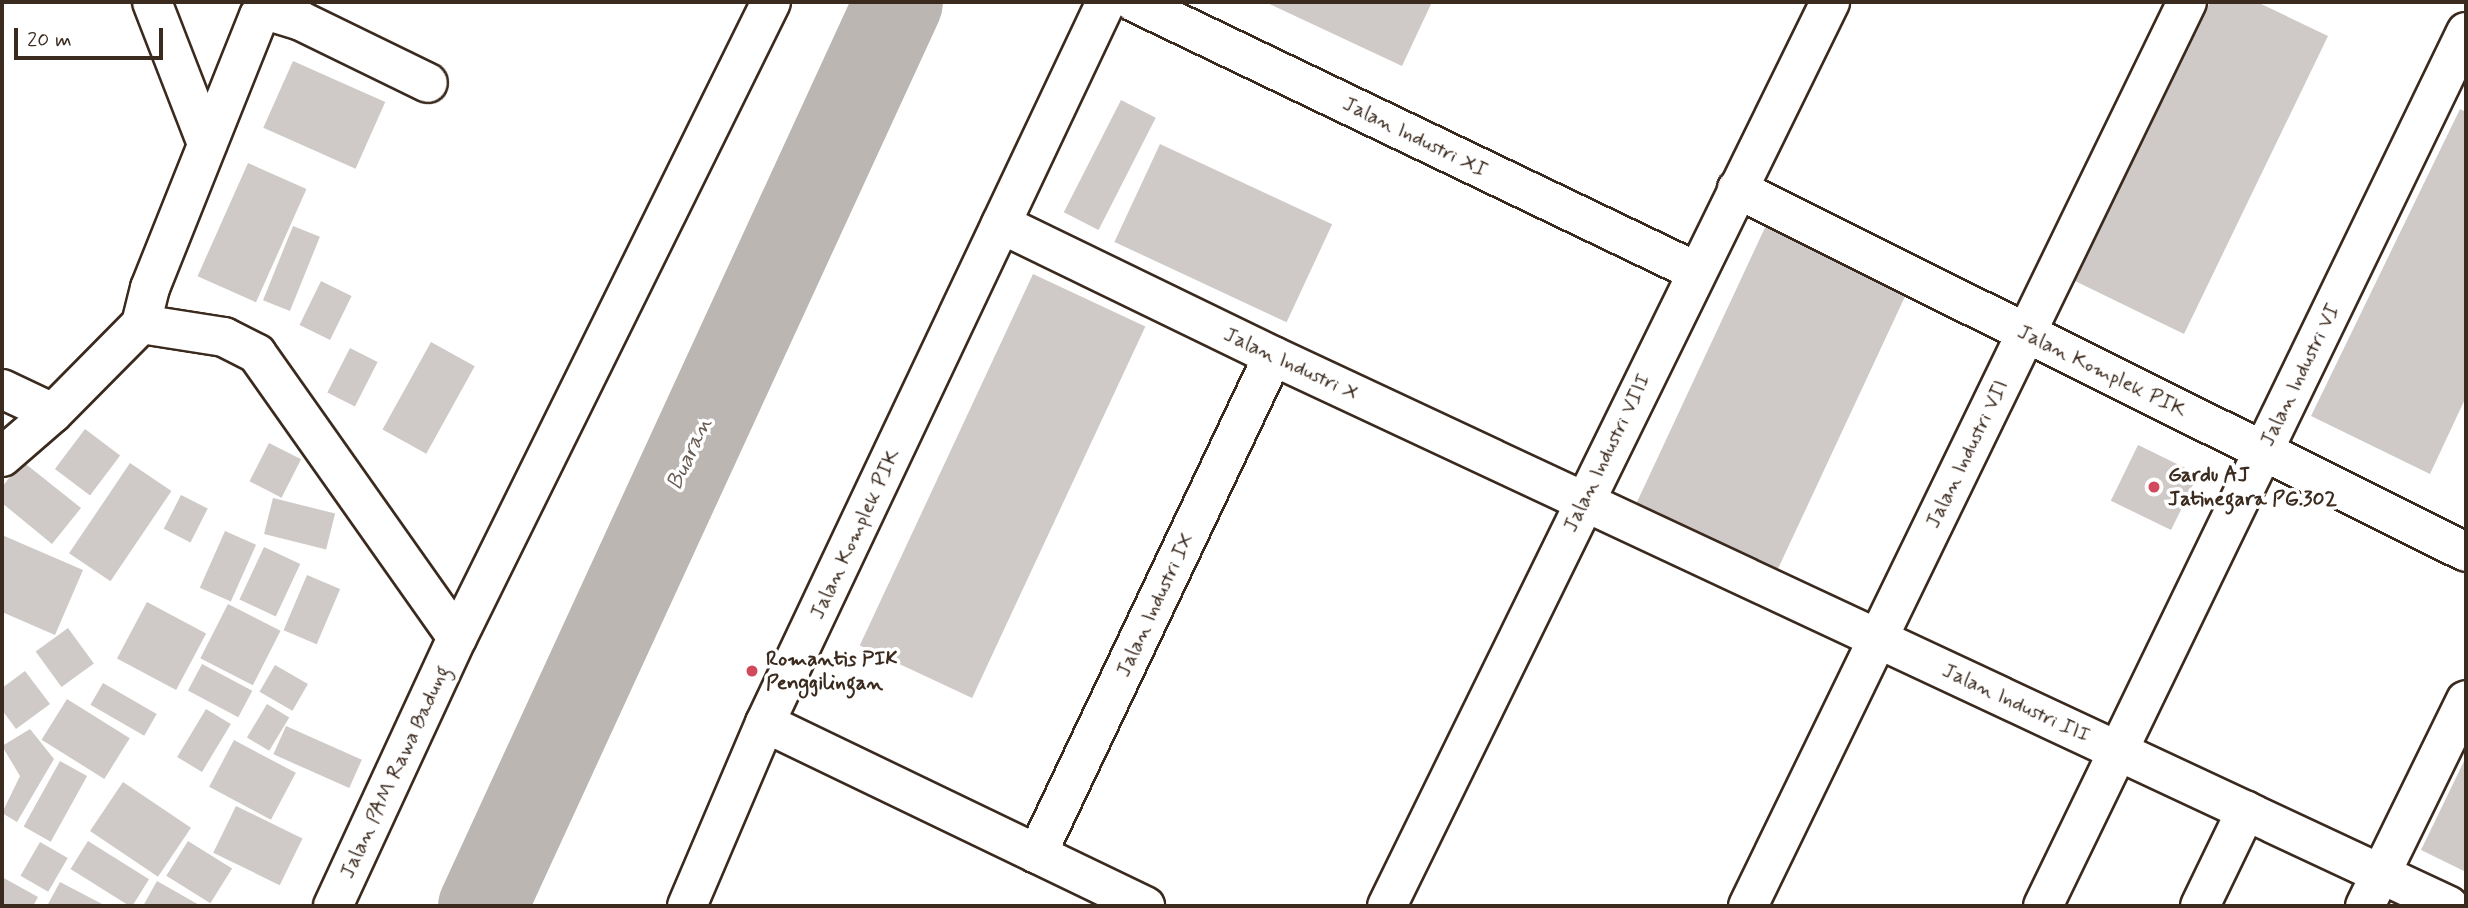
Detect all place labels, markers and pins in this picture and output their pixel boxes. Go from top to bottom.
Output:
place label: Gardu AJ Jatinegara PG.302 [2168,462,2337,512]
marker: Gardu AJ Jatinegara PG.302 [2146,479,2162,495]
place label: Romantis PIK Penggilingan [766,646,900,696]
marker: Romantis PIK Penggilingan [744,663,760,679]

